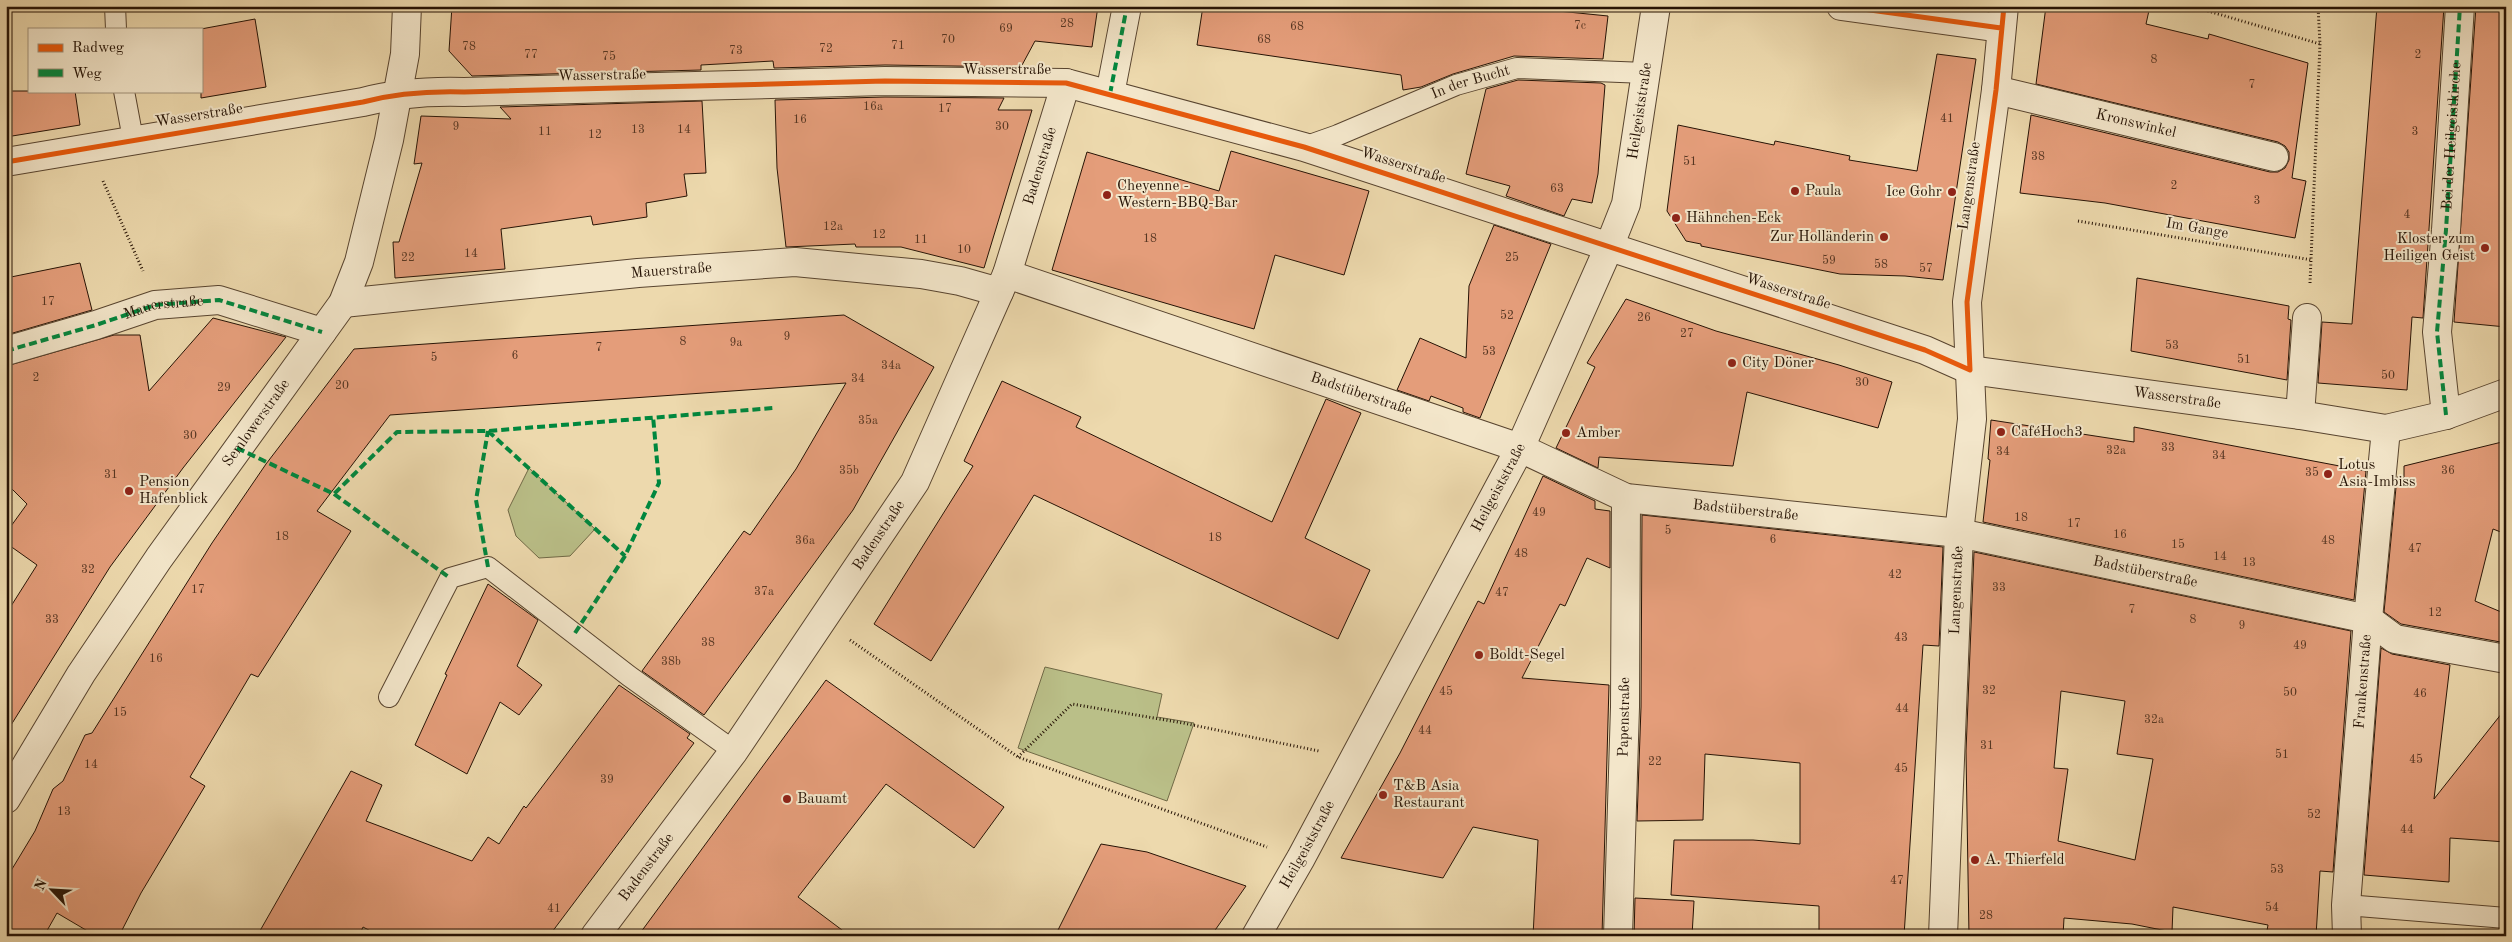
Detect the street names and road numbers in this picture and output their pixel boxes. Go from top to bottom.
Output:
street label: Heilgeiststraße [1625,61,1655,161]
street label: Bei der Heilgeistkirche [2440,62,2464,210]
street label: Wasserstraße [963,63,1051,78]
street label: In der Bucht [1429,63,1512,102]
street label: Wasserstraße [558,68,646,84]
street label: Wasserstraße [154,102,244,130]
street label: Kronswinkel [2094,107,2178,141]
street label: Badenstraße [1021,125,1059,207]
street label: Langenstraße [1956,141,1984,231]
street label: Wasserstraße [1359,145,1447,187]
street label: Im Gange [2165,216,2230,242]
street label: Mauerstraße [630,260,713,281]
street label: Wasserstraße [1744,271,1832,313]
street label: Mauerstraße [122,294,204,323]
street label: Badstüberstraße [1308,370,1414,418]
street label: Semlowerstraße [220,377,293,469]
street label: Wasserstraße [2132,385,2222,412]
street label: Heilgeiststraße [1469,441,1529,534]
street label: Badenstraße [850,498,908,573]
street label: Badstüberstraße [1692,498,1799,524]
street label: Langenstraße [1947,545,1966,635]
street label: Badstüberstraße [2092,554,2199,590]
street label: Frankenstraße [2352,634,2374,730]
street label: Papenstraße [1616,677,1633,757]
street label: Heilgeiststraße [1278,798,1338,891]
street label: Badenstraße [616,830,677,904]

